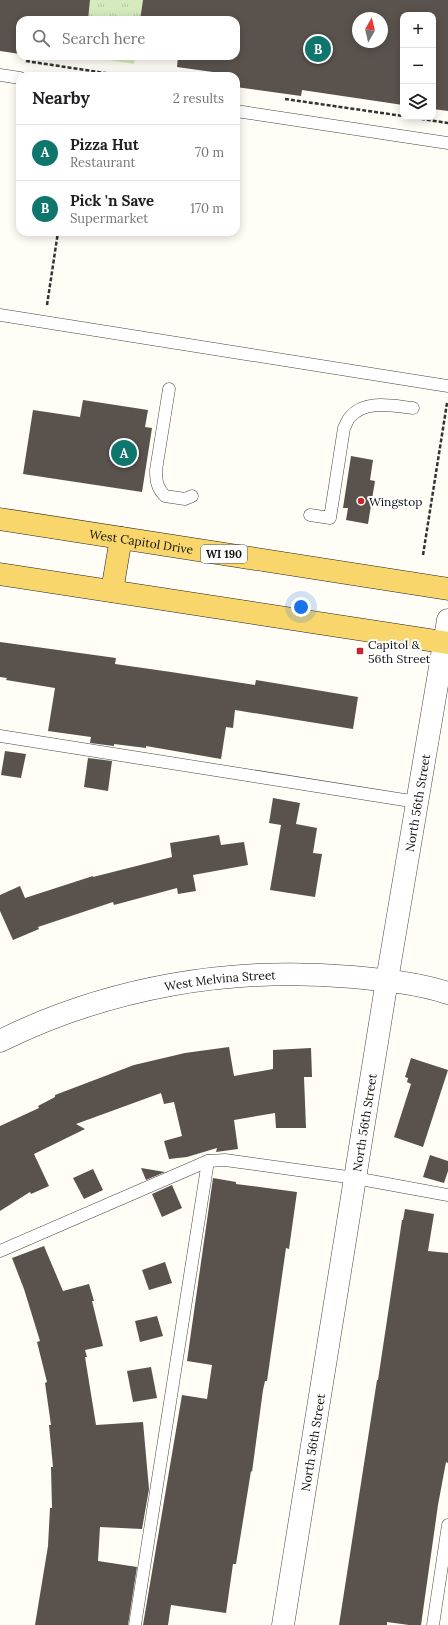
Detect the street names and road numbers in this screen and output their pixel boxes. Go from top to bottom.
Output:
street label: West Capitol Drive [88,526,195,557]
road number: WI 190 [201,545,247,563]
street label: North 56th Street [401,752,433,853]
street label: West Melvina Street [163,967,276,993]
street label: North 56th Street [349,1072,379,1173]
street label: North 56th Street [297,1392,328,1492]

